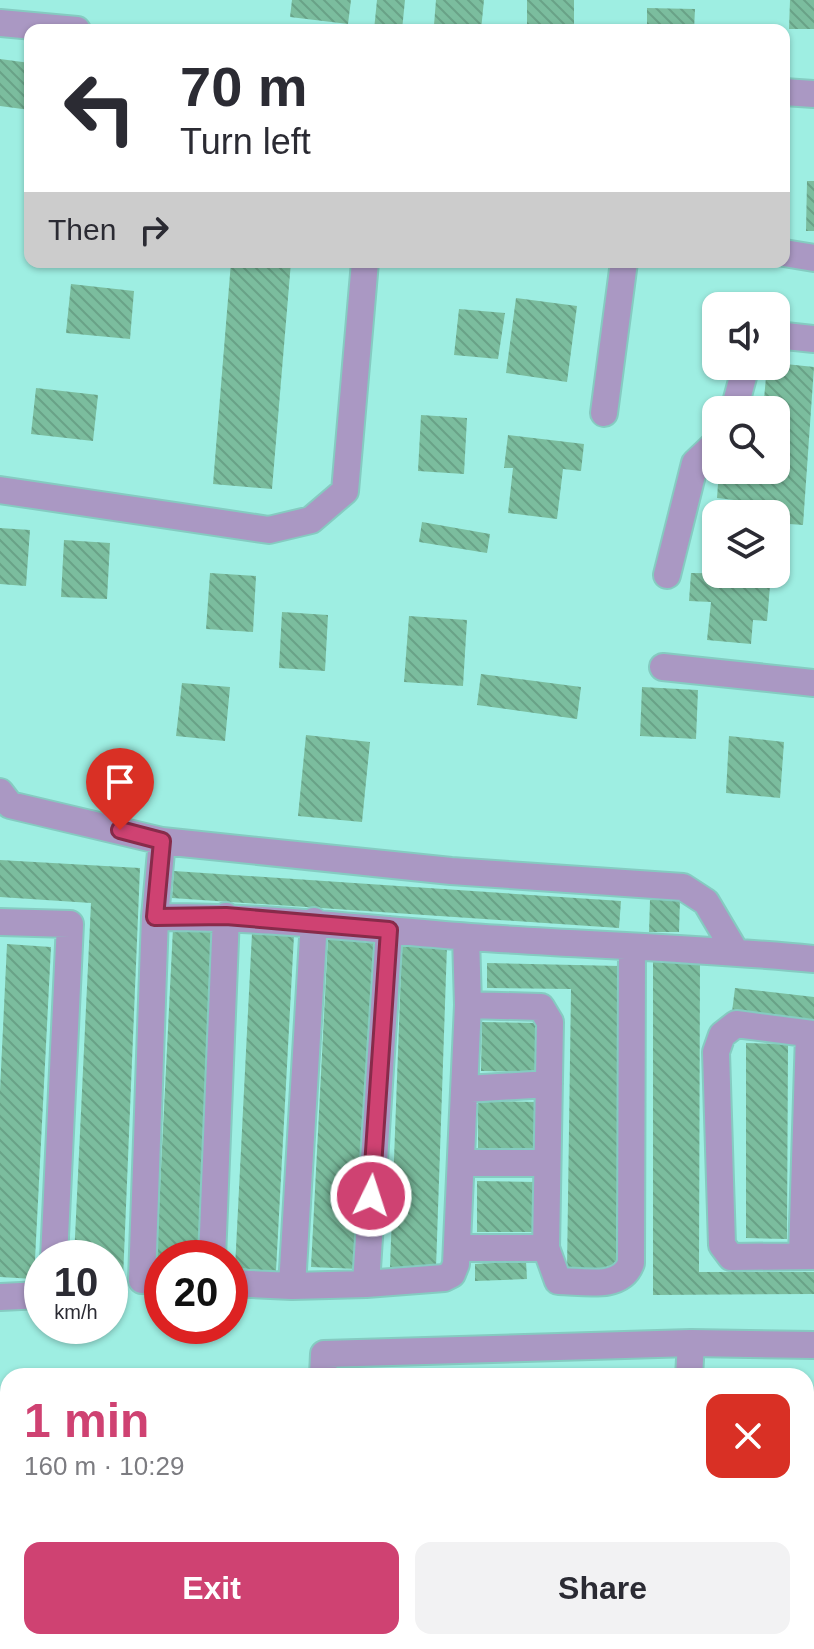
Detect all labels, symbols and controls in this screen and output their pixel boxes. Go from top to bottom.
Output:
text: 70 m [180,55,308,118]
icon: left [48,56,152,160]
text: Turn left [180,121,311,162]
icon: right [132,208,176,252]
text: Then [48,213,116,246]
map controls [702,292,790,588]
button: sound [702,292,790,380]
button: search [702,396,790,484]
button: layers [702,500,790,588]
pin [86,748,154,830]
icon: arrive [98,760,142,804]
position arrow [329,1154,413,1238]
speed limit sign: 20 [144,1240,248,1344]
text: 10 [54,1260,98,1304]
text: km/h [54,1301,98,1323]
text: 1 min [24,1394,149,1447]
button: close [706,1394,790,1478]
text: 160 m · 10:29 [24,1451,184,1481]
button: Exit [24,1542,399,1634]
button: Share [415,1542,790,1634]

